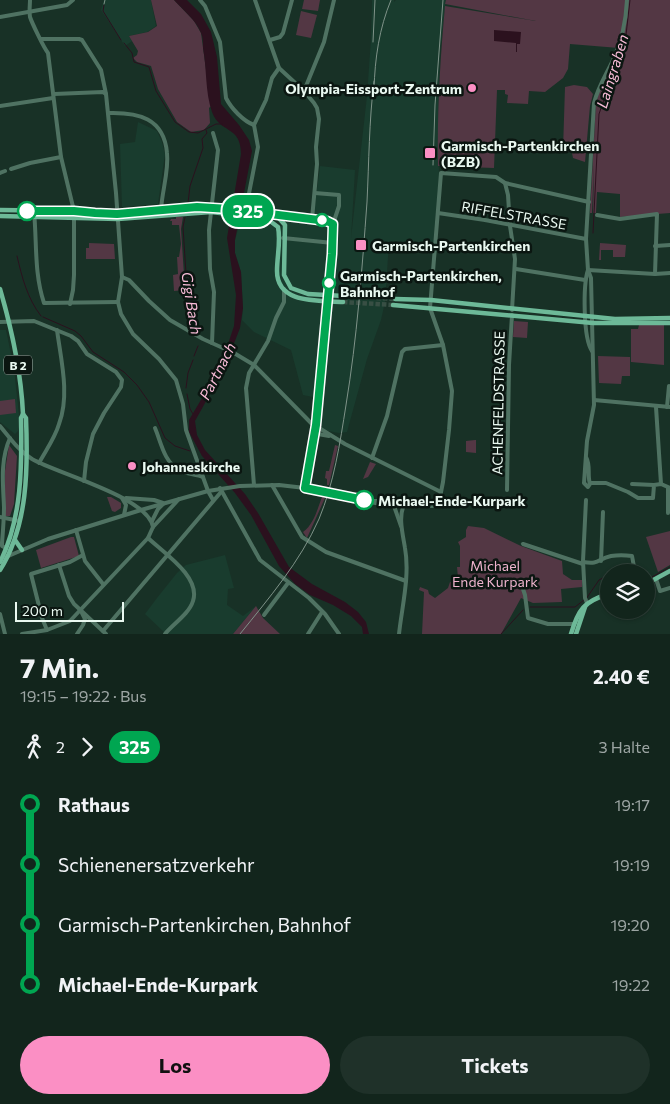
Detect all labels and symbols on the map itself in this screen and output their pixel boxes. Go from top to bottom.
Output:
water label: Laingraben [592,32,632,110]
place label: Olympia-Eissport-Zentrum [285,80,462,97]
marker: Olympia-Eissport-Zentrum [466,82,478,94]
place label: Garmisch-Partenkirchen (BZB) [441,137,599,170]
marker: Garmisch-Partenkirchen (BZB) [423,146,437,160]
line badge: 325 [219,195,277,227]
street label: RIFFELSTRASSE [460,197,568,233]
unlabelled marker [17,201,37,221]
unlabelled marker [315,213,329,227]
place label: Garmisch-Partenkirchen [372,237,530,254]
marker: Garmisch-Partenkirchen [354,238,368,252]
place label: Garmisch-Partenkirchen, Bahnhof [340,267,502,300]
water label: Gigi Bach [178,270,206,336]
marker: Garmisch-Partenkirchen, Bahnhof [322,276,336,290]
street label: ACHENFELDSTRASSE [488,331,508,475]
water label: Partnach [195,339,239,403]
road number: B 2 [4,356,32,374]
place label: Johanneskirche [142,458,240,475]
marker: Johanneskirche [126,460,138,472]
marker: Michael-Ende-Kurpark [354,490,374,510]
place label: Michael-Ende-Kurpark [378,492,526,509]
park label: Michael Ende Kurpark [452,557,538,590]
scale bar [15,599,124,622]

